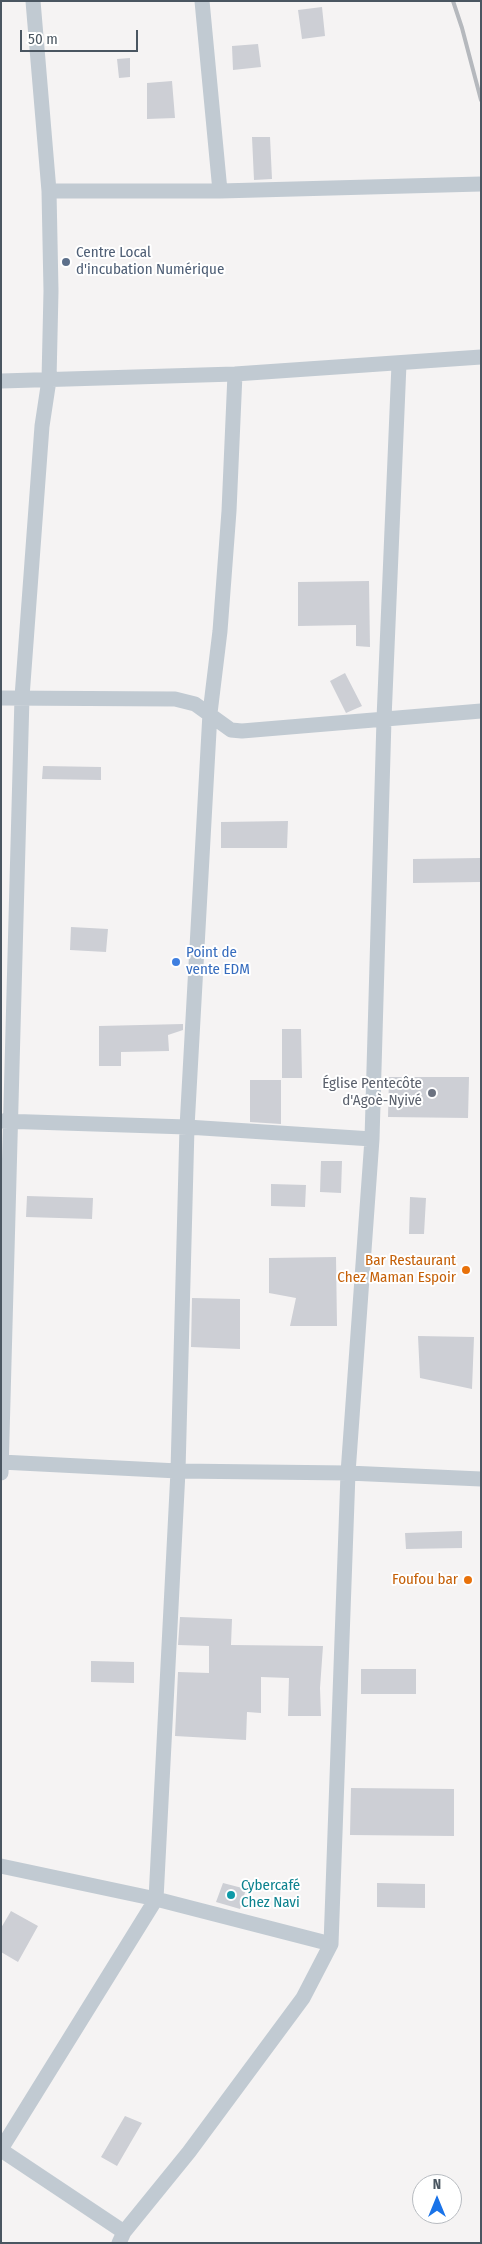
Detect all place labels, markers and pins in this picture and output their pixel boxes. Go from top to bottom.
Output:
place label: Centre Local d'incubation Numérique [76,244,224,279]
marker: Centre Local d'incubation Numérique [60,256,72,268]
place label: Point de vente EDM [186,944,250,979]
marker: Point de vente EDM [170,956,182,968]
place label: Église Pentecôte d'Agoè-Nyivé [322,1075,422,1110]
marker: Église Pentecôte d'Agoè-Nyivé [426,1087,438,1099]
place label: Bar Restaurant Chez Maman Espoir [337,1252,456,1287]
marker: Bar Restaurant Chez Maman Espoir [460,1264,472,1276]
place label: Foufou bar [392,1571,458,1589]
marker: Foufou bar [462,1574,474,1586]
place label: Cybercafé Chez Navi [241,1877,300,1912]
marker: Cybercafé Chez Navi [225,1889,237,1901]

